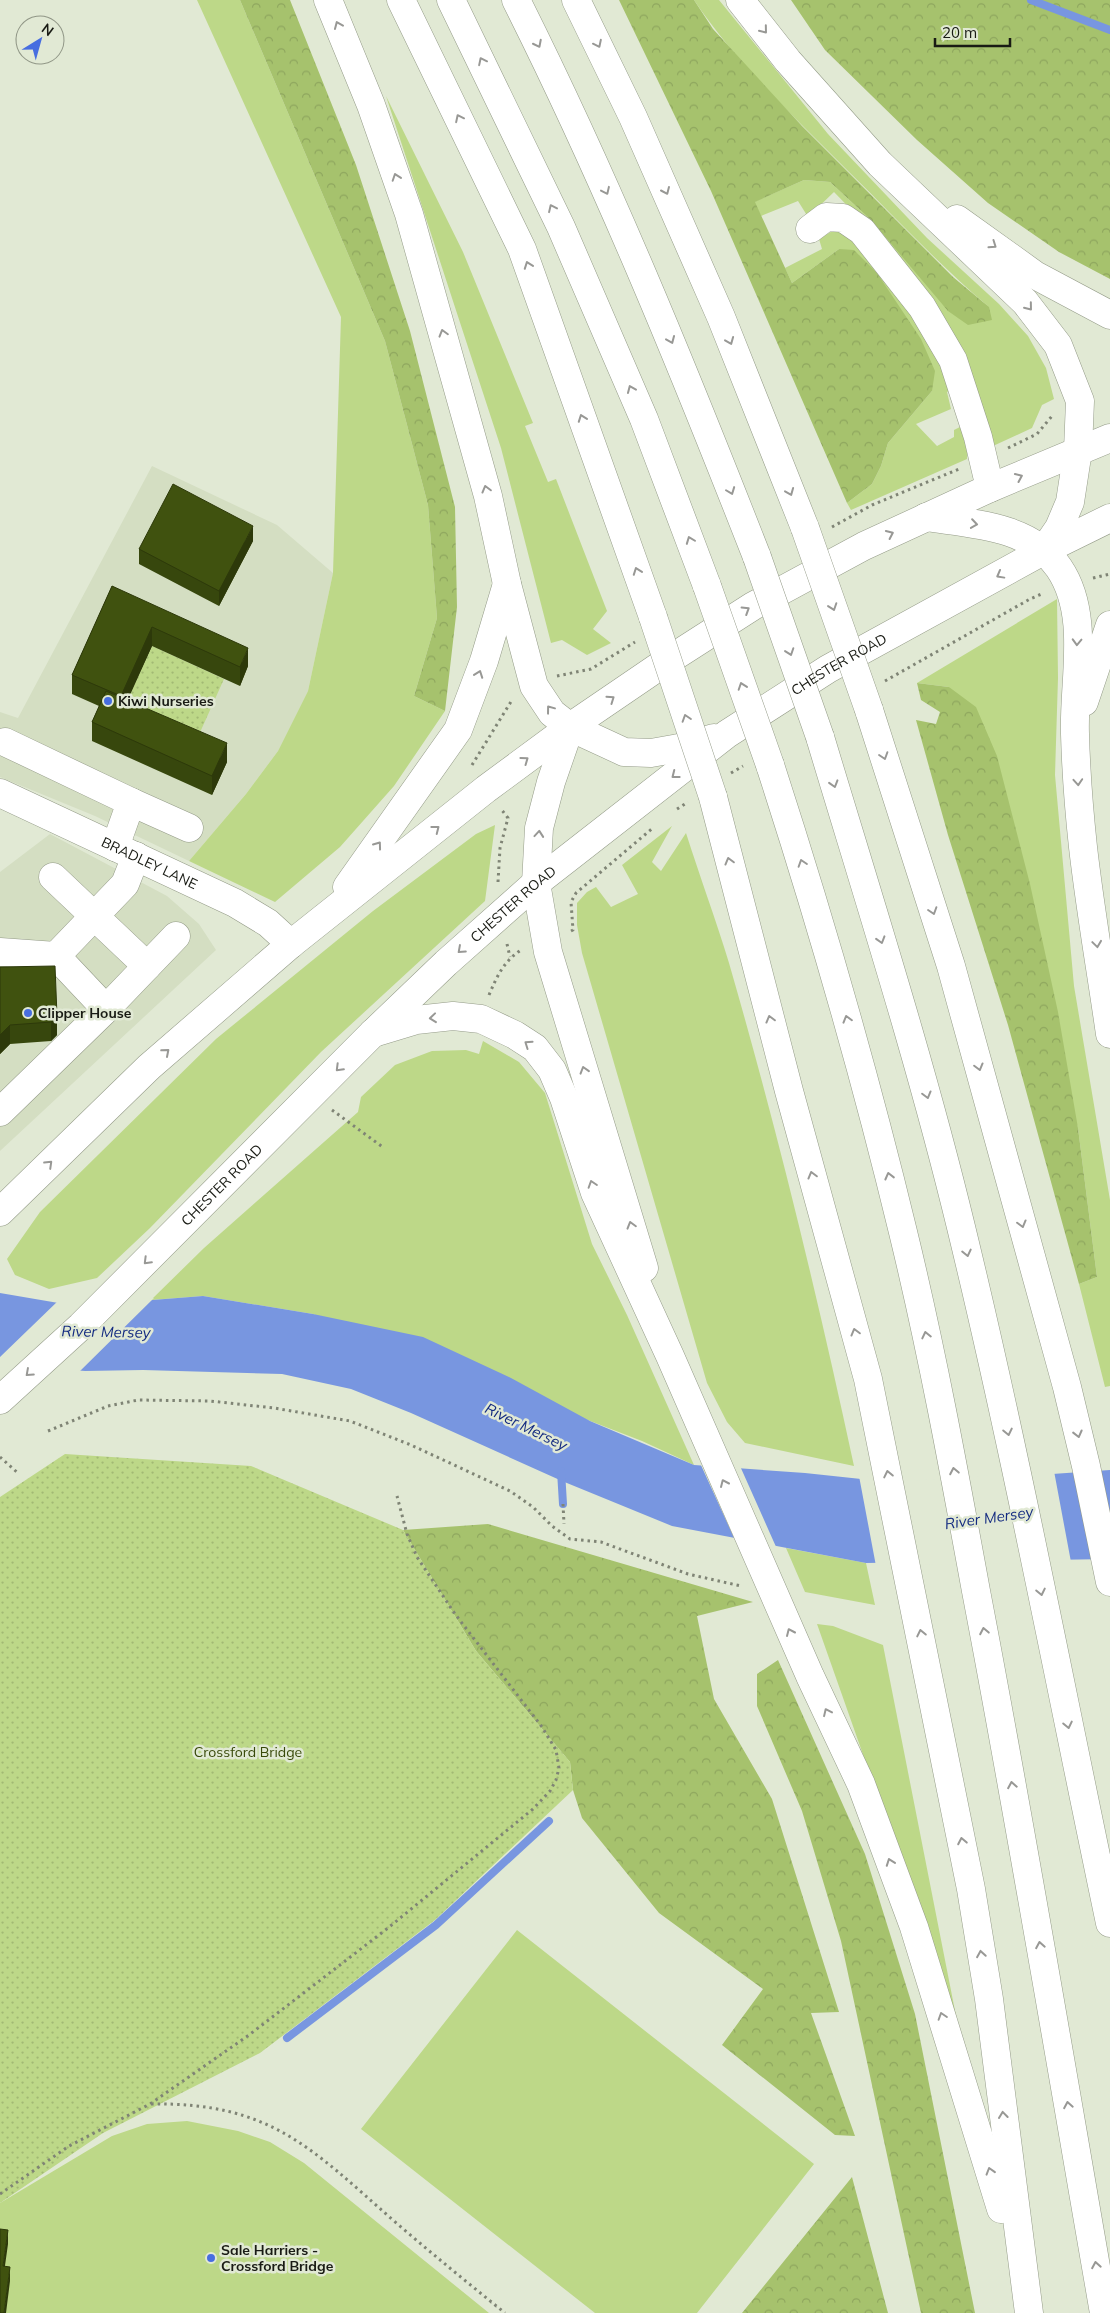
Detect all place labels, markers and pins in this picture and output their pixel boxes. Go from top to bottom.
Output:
place label: Kiwi Nurseries [118,692,214,710]
marker: Kiwi Nurseries [102,695,114,707]
place label: Clipper House [38,1004,132,1022]
marker: Clipper House [22,1007,34,1019]
place label: Sale Harriers - Crossford Bridge [221,2241,334,2275]
marker: Sale Harriers - Crossford Bridge [205,2252,217,2264]

